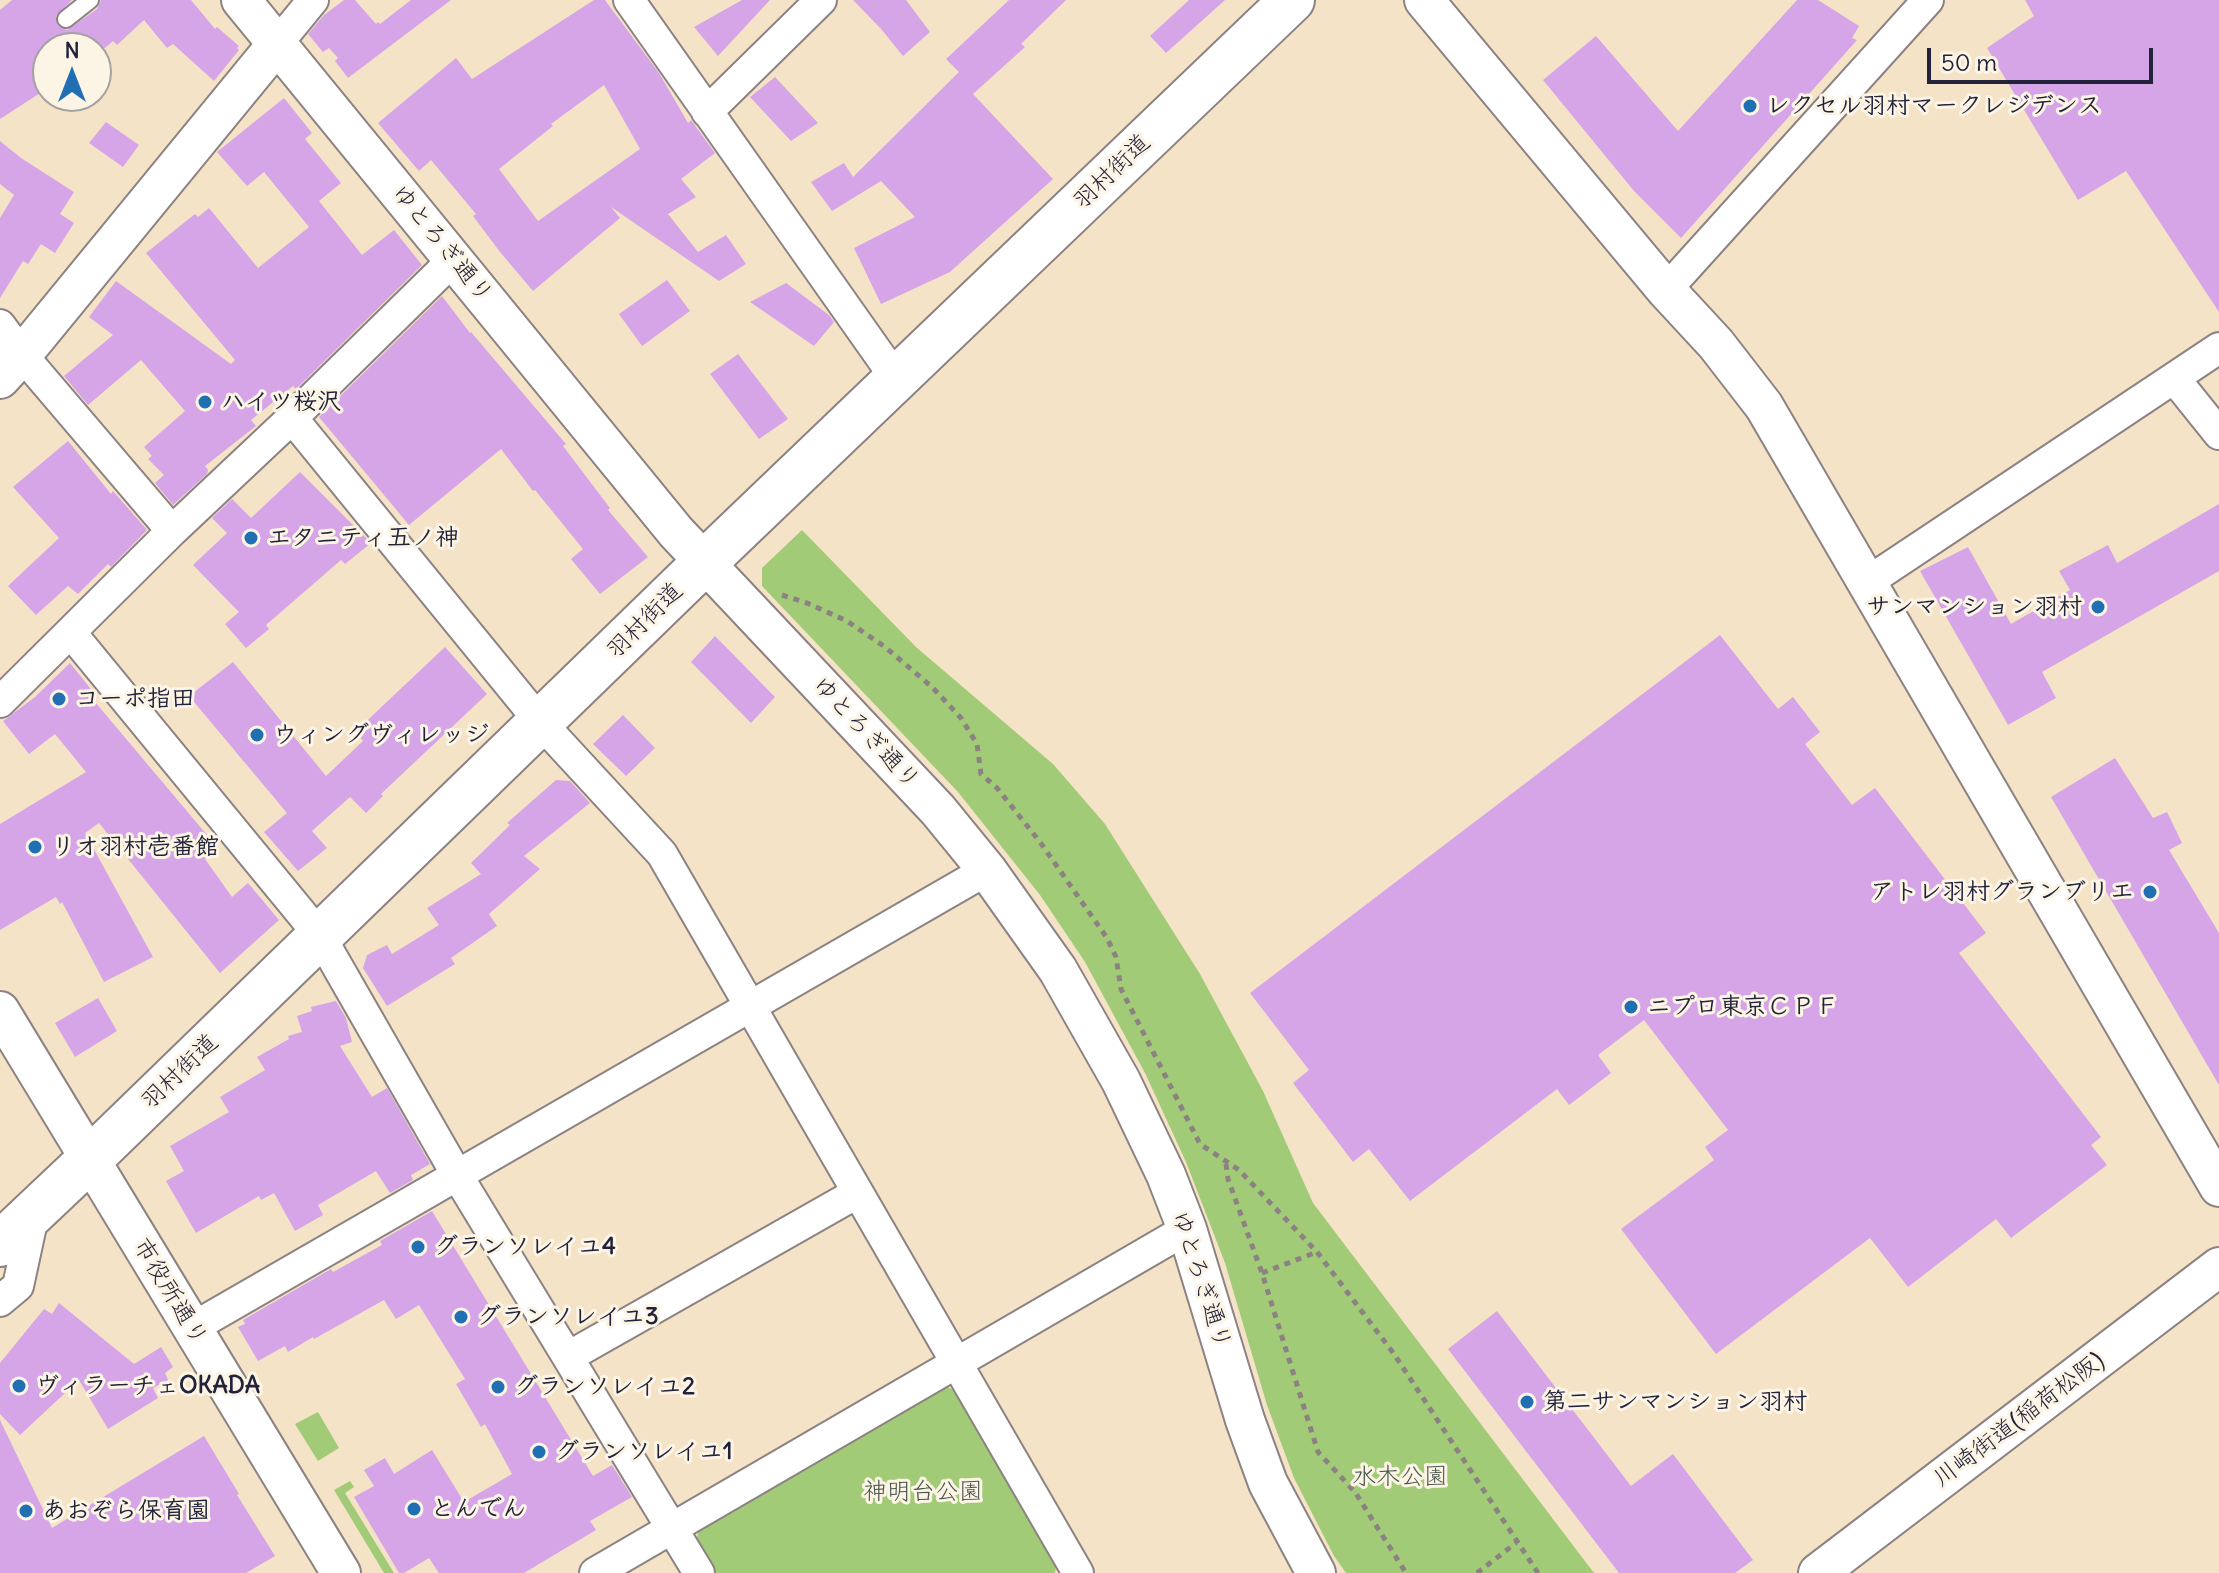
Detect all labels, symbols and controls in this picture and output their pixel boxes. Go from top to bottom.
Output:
north arrow [32,32,112,112]
scale bar [1931,32,2157,82]
text: N [64,36,80,64]
text: 50 m [1941,47,1997,77]
place label: レクセル羽村マークレジデンス [1766,92,2102,120]
marker: レクセル羽村マークレジデンス [1741,97,1759,115]
street label: 羽村街道 [1067,128,1157,216]
street label: ゆとろぎ通り [385,179,499,309]
place label: ハイツ桜沢 [221,388,341,416]
marker: ハイツ桜沢 [196,393,214,411]
place label: エタニティ五ノ神 [267,524,459,552]
marker: エタニティ五ノ神 [242,529,260,547]
street label: 羽村街道 [601,577,689,665]
place label: サンマンション羽村 [1866,593,2082,621]
marker: サンマンション羽村 [2089,598,2107,616]
street label: ゆとろぎ通り [806,671,926,795]
place label: コーポ指田 [75,685,195,713]
marker: コーポ指田 [50,690,68,708]
place label: ウィングヴィレッジ [273,721,489,749]
marker: ウィングヴィレッジ [248,726,266,744]
place label: リオ羽村壱番館 [51,833,219,861]
marker: リオ羽村壱番館 [26,838,44,856]
place label: アトレ羽村グランブリエ [1870,878,2134,906]
marker: アトレ羽村グランブリエ [2141,883,2159,901]
place label: ニプロ東京ＣＰＦ [1647,993,1839,1021]
marker: ニプロ東京ＣＰＦ [1622,998,1640,1016]
street label: 羽村街道 [135,1028,225,1116]
street label: ゆとろぎ通り [1165,1207,1237,1353]
street label: 市役所通り [127,1233,213,1351]
place label: グランソレイユ4 [434,1233,616,1261]
marker: グランソレイユ4 [409,1238,427,1256]
place label: グランソレイユ3 [477,1303,659,1331]
marker: グランソレイユ3 [452,1308,470,1326]
street label: 川崎街道(稲荷松阪) [1928,1346,2110,1494]
place label: ヴィラーチェOKADA [35,1372,260,1400]
place label: グランソレイユ2 [514,1373,695,1401]
marker: ヴィラーチェOKADA [10,1377,28,1395]
marker: グランソレイユ2 [489,1378,507,1396]
place label: 第二サンマンション羽村 [1543,1388,1807,1416]
marker: 第二サンマンション羽村 [1518,1393,1536,1411]
place label: グランソレイユ1 [555,1438,733,1466]
marker: グランソレイユ1 [530,1443,548,1461]
park label: 水木公園 [1352,1463,1448,1491]
park label: 神明台公園 [863,1478,983,1506]
place label: とんでん [430,1495,526,1523]
place label: あおぞら保育園 [42,1497,210,1525]
marker: とんでん [405,1500,423,1518]
marker: あおぞら保育園 [17,1502,35,1520]

